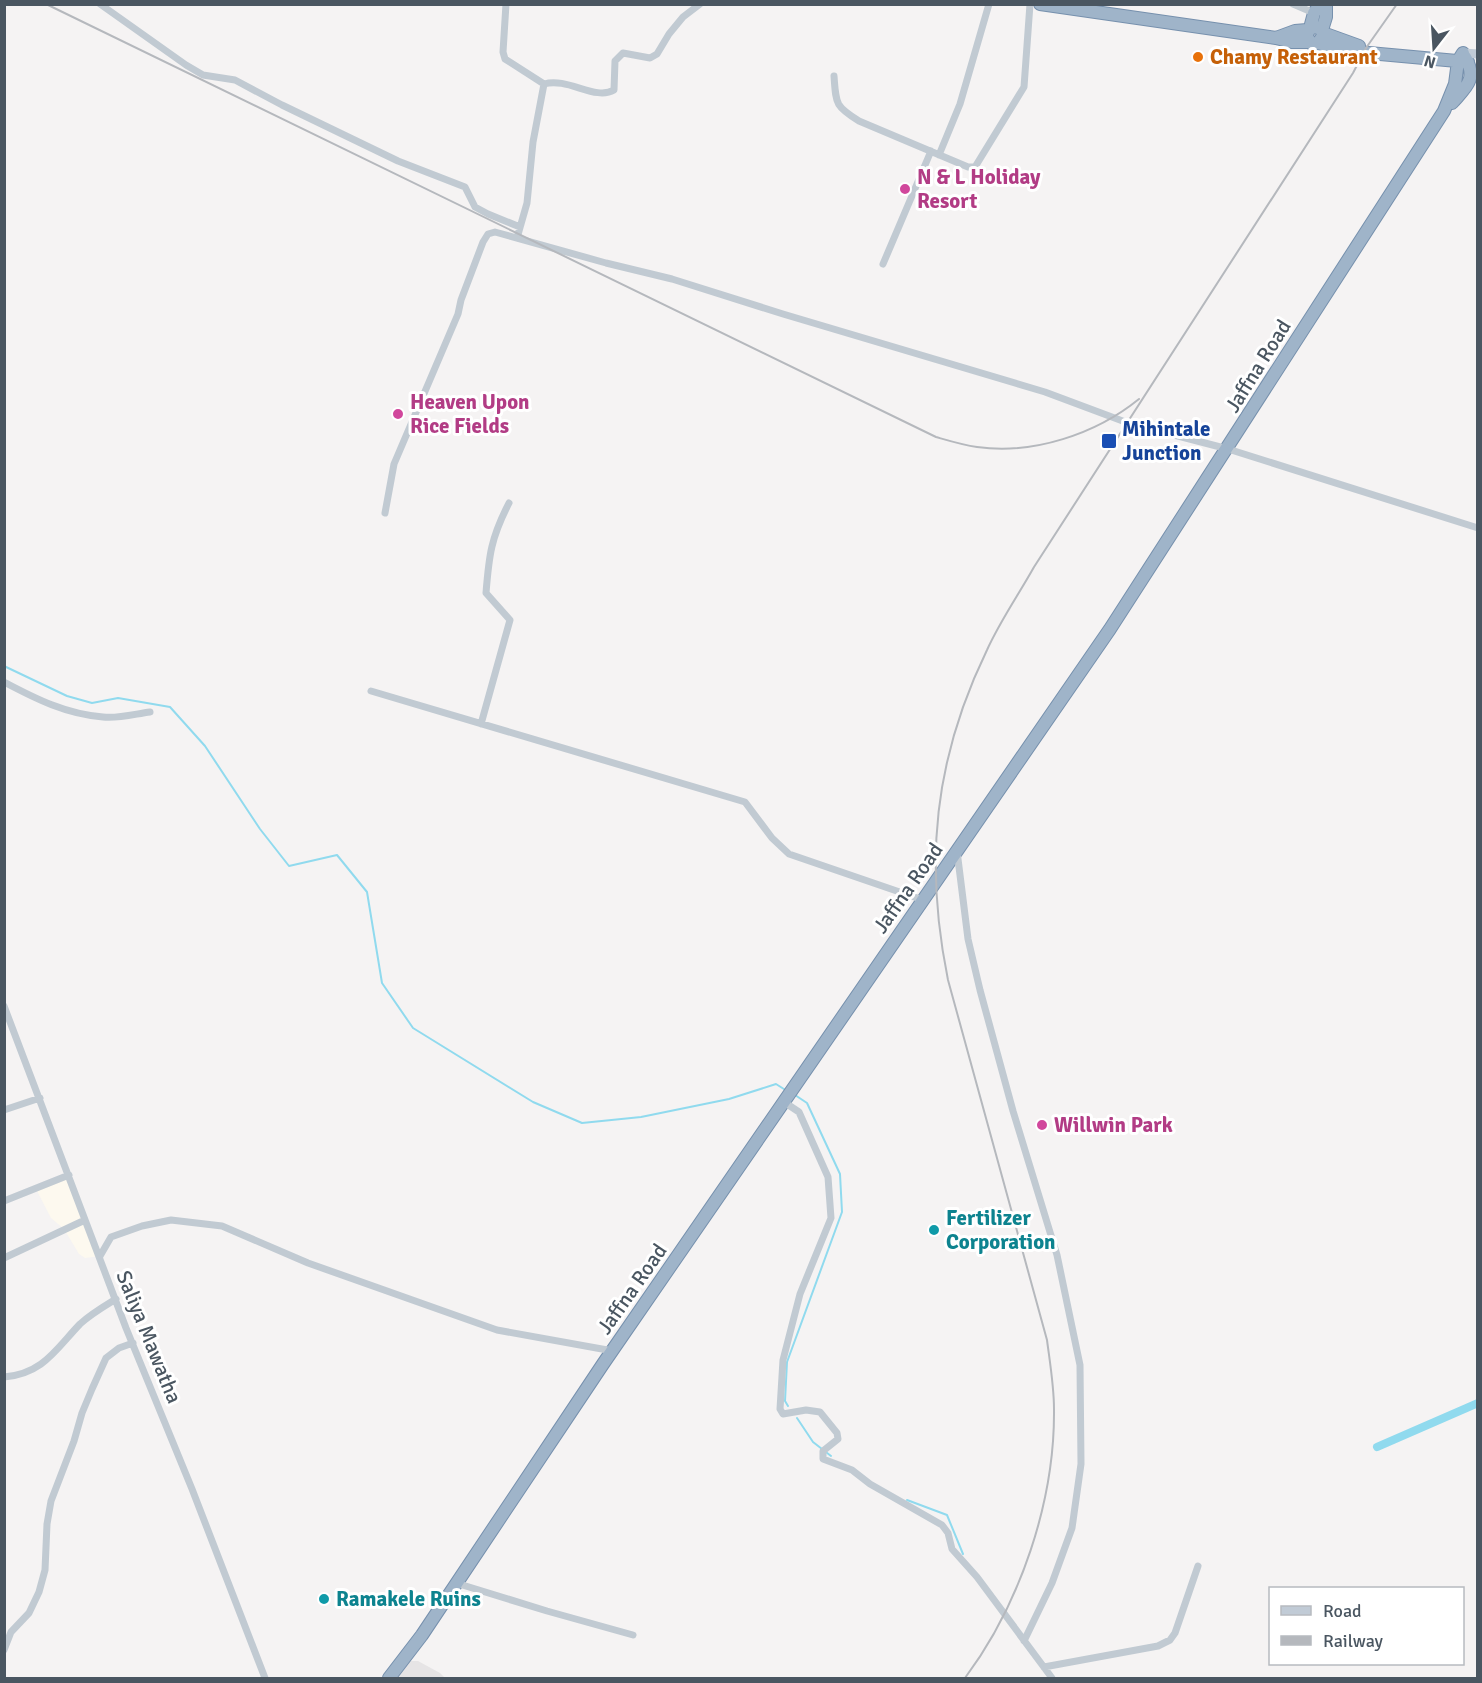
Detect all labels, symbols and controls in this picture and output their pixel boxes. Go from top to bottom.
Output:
north arrow [1404,18,1464,78]
place label: Chamy Restaurant [1210,44,1378,70]
marker: Chamy Restaurant [1191,50,1205,64]
text: N [1422,50,1438,73]
place label: N & L Holiday Resort [917,164,1041,214]
marker: N & L Holiday Resort [898,182,912,196]
street label: Jaffna Road [1219,315,1297,417]
place label: Heaven Upon Rice Fields [410,389,530,439]
marker: Heaven Upon Rice Fields [391,407,405,421]
place label: Mihintale Junction [1122,416,1210,466]
marker: Mihintale Junction [1100,432,1118,450]
street label: Jaffna Road [867,838,949,938]
place label: Willwin Park [1054,1112,1173,1138]
marker: Willwin Park [1035,1118,1049,1132]
place label: Fertilizer Corporation [946,1205,1056,1255]
marker: Fertilizer Corporation [927,1223,941,1237]
street label: Jaffna Road [591,1239,673,1339]
street label: Saliya Mawatha [111,1267,187,1407]
place label: Ramakele Ruins [336,1586,481,1612]
legend [1269,1587,1464,1665]
marker: Ramakele Ruins [317,1592,331,1606]
text: Road [1323,1600,1362,1622]
text: Railway [1323,1630,1384,1652]

